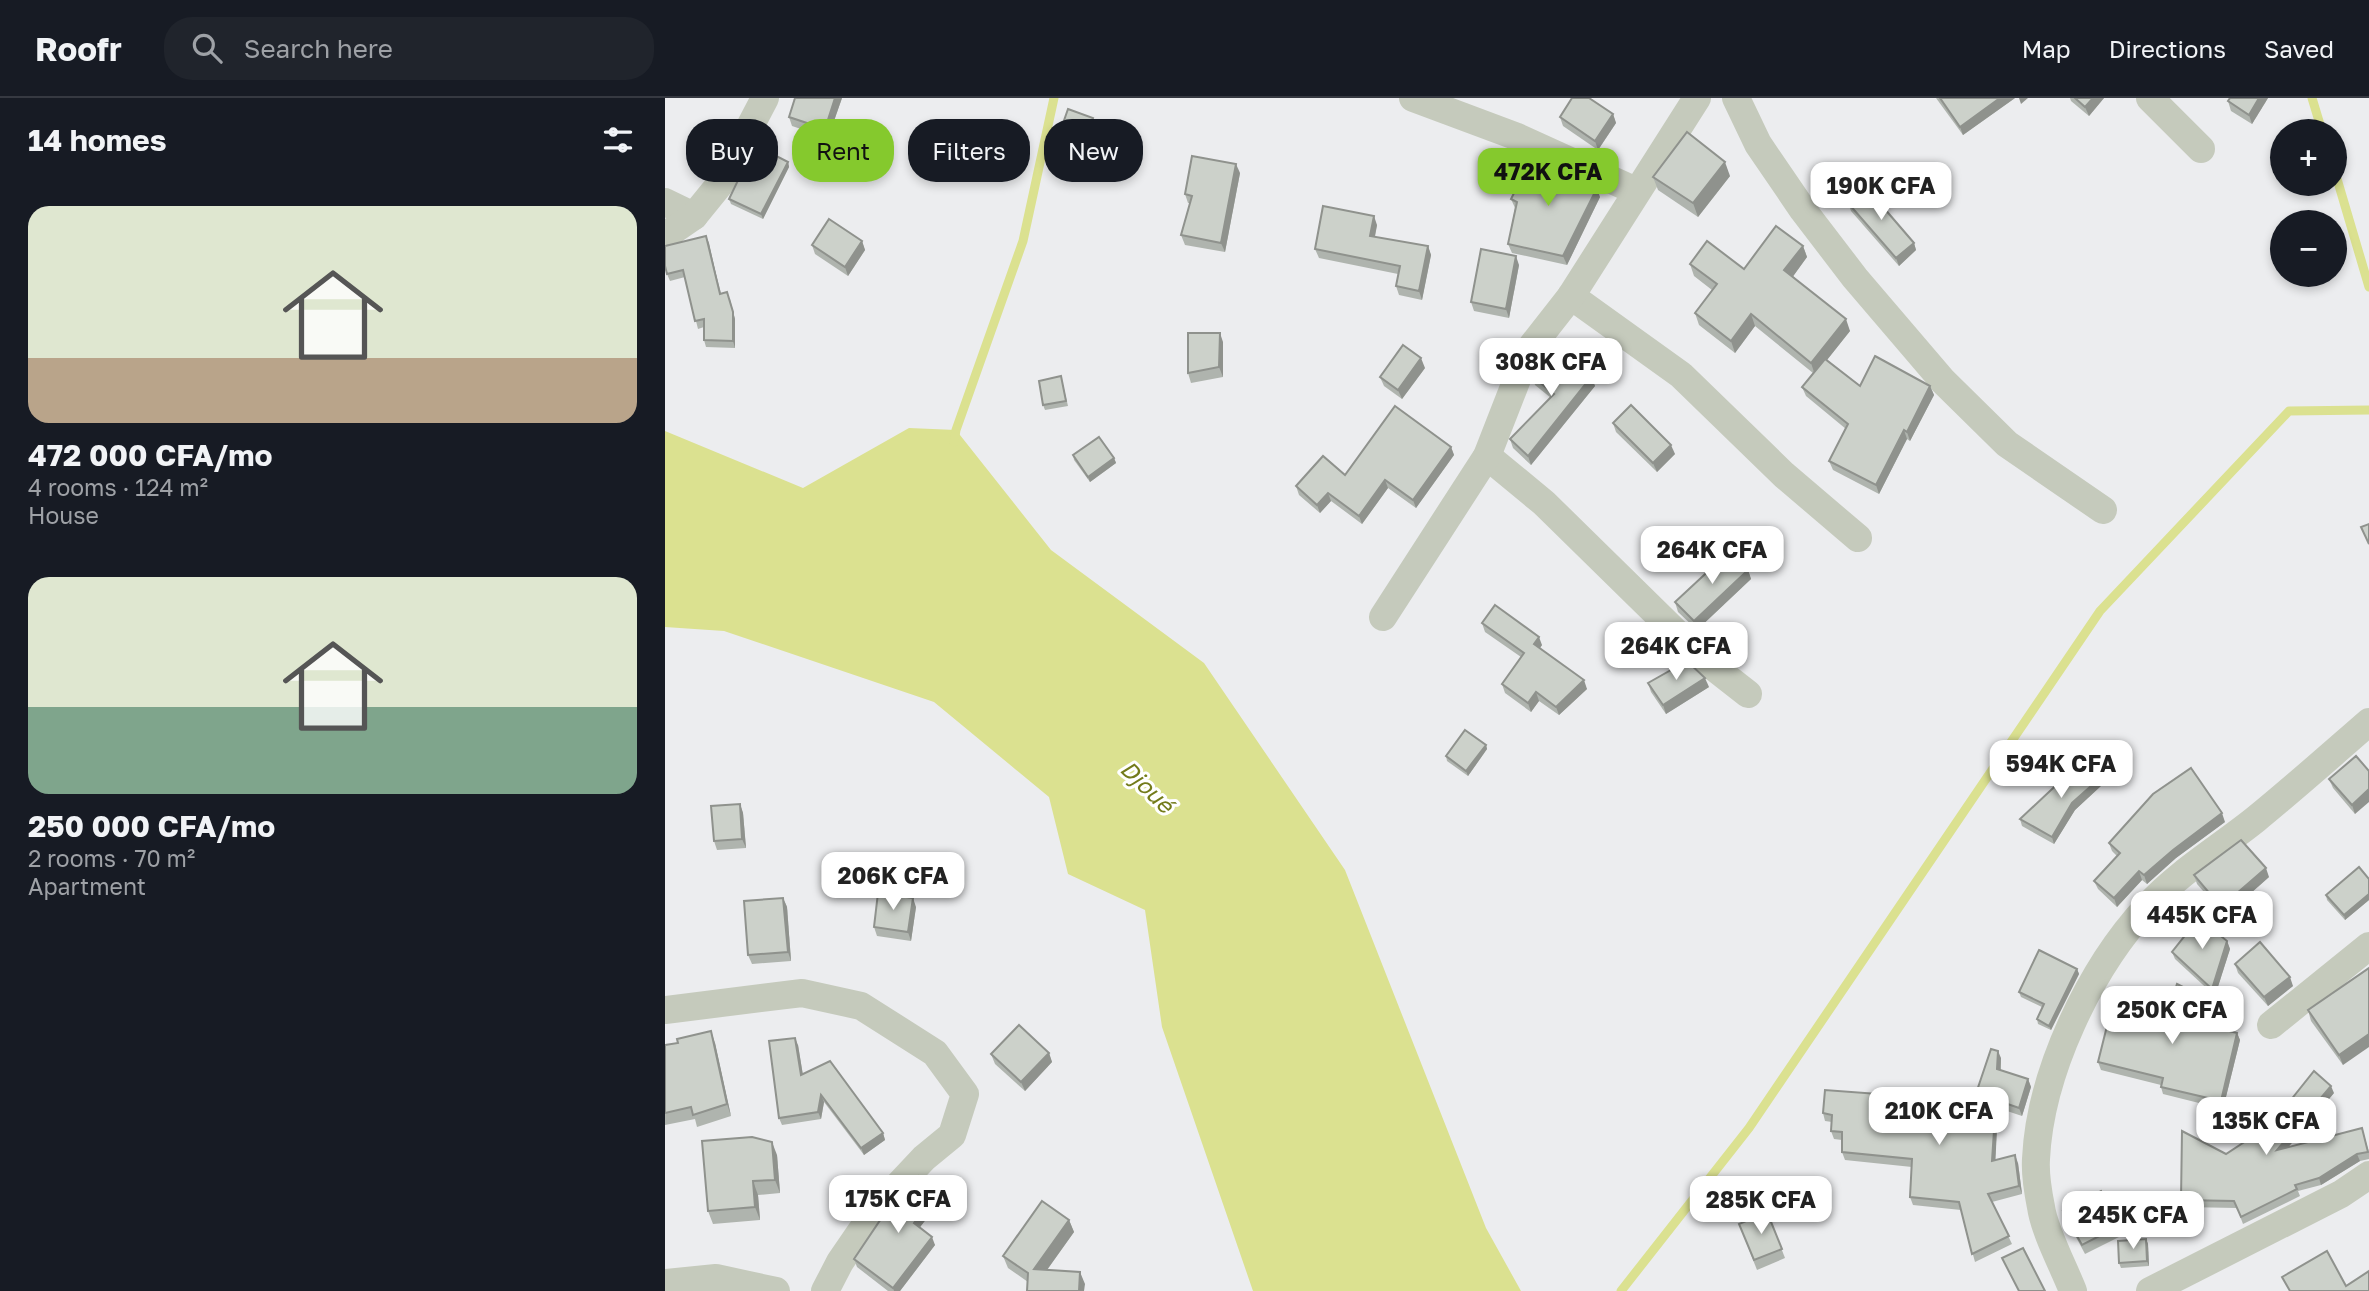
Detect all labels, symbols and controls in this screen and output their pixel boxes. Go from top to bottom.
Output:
search box [164,17,654,80]
text: Roofr [35,29,122,68]
icon: search [188,29,226,67]
text: Search here [244,33,393,64]
text: Map [2022,34,2071,63]
text: Directions [2109,34,2226,63]
text: Saved [2264,34,2334,63]
chip: Buy [686,119,778,182]
chip: Rent [792,119,894,182]
chip: Filters [908,119,1030,182]
chip: New [1044,119,1143,182]
map controls [2270,119,2347,287]
button: + [2270,119,2347,196]
icon: filters [599,121,637,159]
text: 14 homes [28,122,167,158]
pin: 472K CFA [1476,148,1620,208]
text: 472K CFA [1494,157,1602,185]
pin: 190K CFA [1809,162,1953,222]
text: 190K CFA [1826,171,1936,199]
button: − [2270,210,2347,287]
icon: home [270,252,396,378]
pin: 308K CFA [1479,338,1623,398]
text: 308K CFA [1495,347,1607,375]
text: 472 000 CFA/mo [28,437,273,473]
text: 4 rooms · 124 m² [28,473,208,501]
text: House [28,501,99,529]
pin: 264K CFA [1640,526,1784,586]
text: 264K CFA [1657,535,1767,563]
pin: 264K CFA [1604,622,1748,682]
icon: home [270,623,396,749]
text: 264K CFA [1621,631,1731,659]
pin: 594K CFA [1989,740,2133,800]
text: 594K CFA [2006,749,2116,777]
water label: Djoué [1115,754,1182,820]
text: 250 000 CFA/mo [28,808,275,844]
text: 2 rooms · 70 m² [28,844,195,872]
pin: 206K CFA [821,852,965,912]
text: 206K CFA [837,861,949,889]
text: Apartment [28,872,146,900]
pin: 445K CFA [2130,892,2274,951]
text: 445K CFA [2147,900,2257,928]
pin: 250K CFA [2100,986,2244,1046]
text: 250K CFA [2117,995,2227,1023]
pin: 210K CFA [1867,1088,2011,1147]
text: 210K CFA [1885,1096,1993,1124]
pin: 135K CFA [2194,1098,2338,1157]
text: 135K CFA [2212,1106,2320,1134]
pin: 175K CFA [826,1176,970,1235]
pin: 285K CFA [1689,1176,1833,1236]
text: 175K CFA [845,1184,951,1212]
text: 285K CFA [1706,1185,1816,1213]
pin: 245K CFA [2061,1192,2205,1251]
text: 245K CFA [2078,1200,2188,1228]

